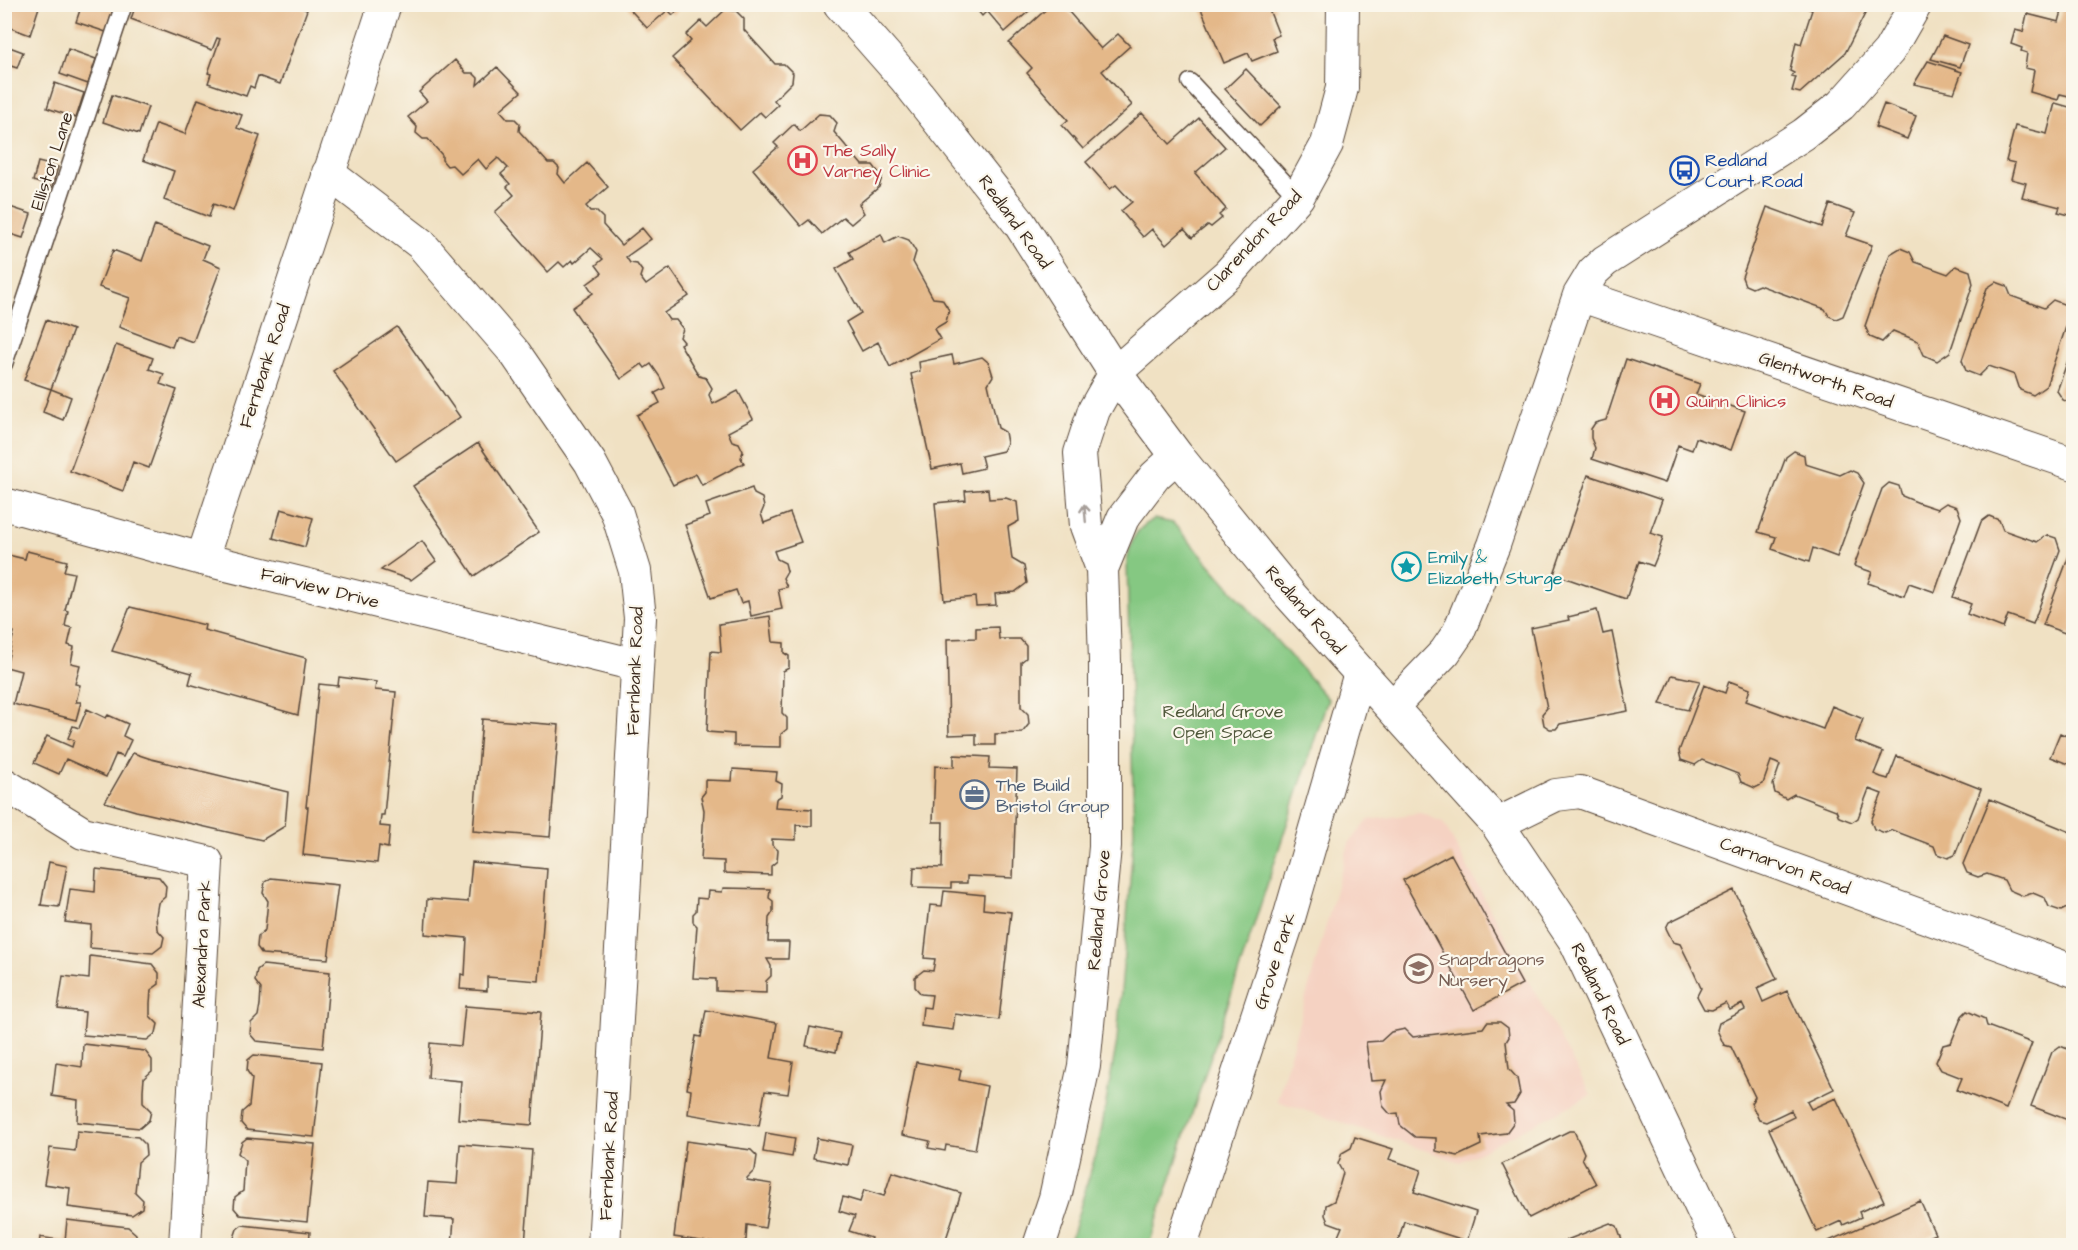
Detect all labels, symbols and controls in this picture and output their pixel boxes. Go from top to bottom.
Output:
street label: Elliston Lane [24,108,80,213]
place label: The Sally Varney Clinic [823,138,931,185]
hospital icon: The Sally Varney Clinic [786,144,818,176]
place label: Redland Court Road [1705,148,1803,194]
bus stop icon: Redland Court Road [1668,154,1700,186]
street label: Redland Road [972,170,1058,274]
street label: Clarendon Road [1200,185,1308,297]
street label: Fernbank Road [233,301,297,431]
street label: Glentworth Road [1755,345,1897,415]
hospital icon: Quinn Clinics [1649,385,1681,417]
place label: Quinn Clinics [1686,389,1786,414]
one-way arrow [1079,504,1090,524]
place label: Emily & Elizabeth Sturge [1428,545,1563,592]
place icon: Emily & Elizabeth Sturge [1391,551,1423,583]
street label: Redland Road [1259,560,1351,660]
street label: Fairview Drive [258,561,382,615]
street label: Fernbank Road [620,606,650,736]
park label: Redland Grove Open Space [1163,699,1284,745]
place label: The Build Bristol Group [996,773,1110,819]
office icon: The Build Bristol Group [959,779,991,811]
street label: Carnarvon Road [1716,831,1854,901]
street label: Redland Grove [1081,848,1117,971]
street label: Alexandra Park [186,879,218,1009]
street label: Grove Park [1248,909,1302,1013]
street label: Redland Road [1565,939,1635,1049]
place label: Snapdragons Nursery [1439,947,1545,994]
school or university icon: Snapdragons Nursery [1402,953,1434,985]
street label: Fernbank Road [593,1091,625,1221]

